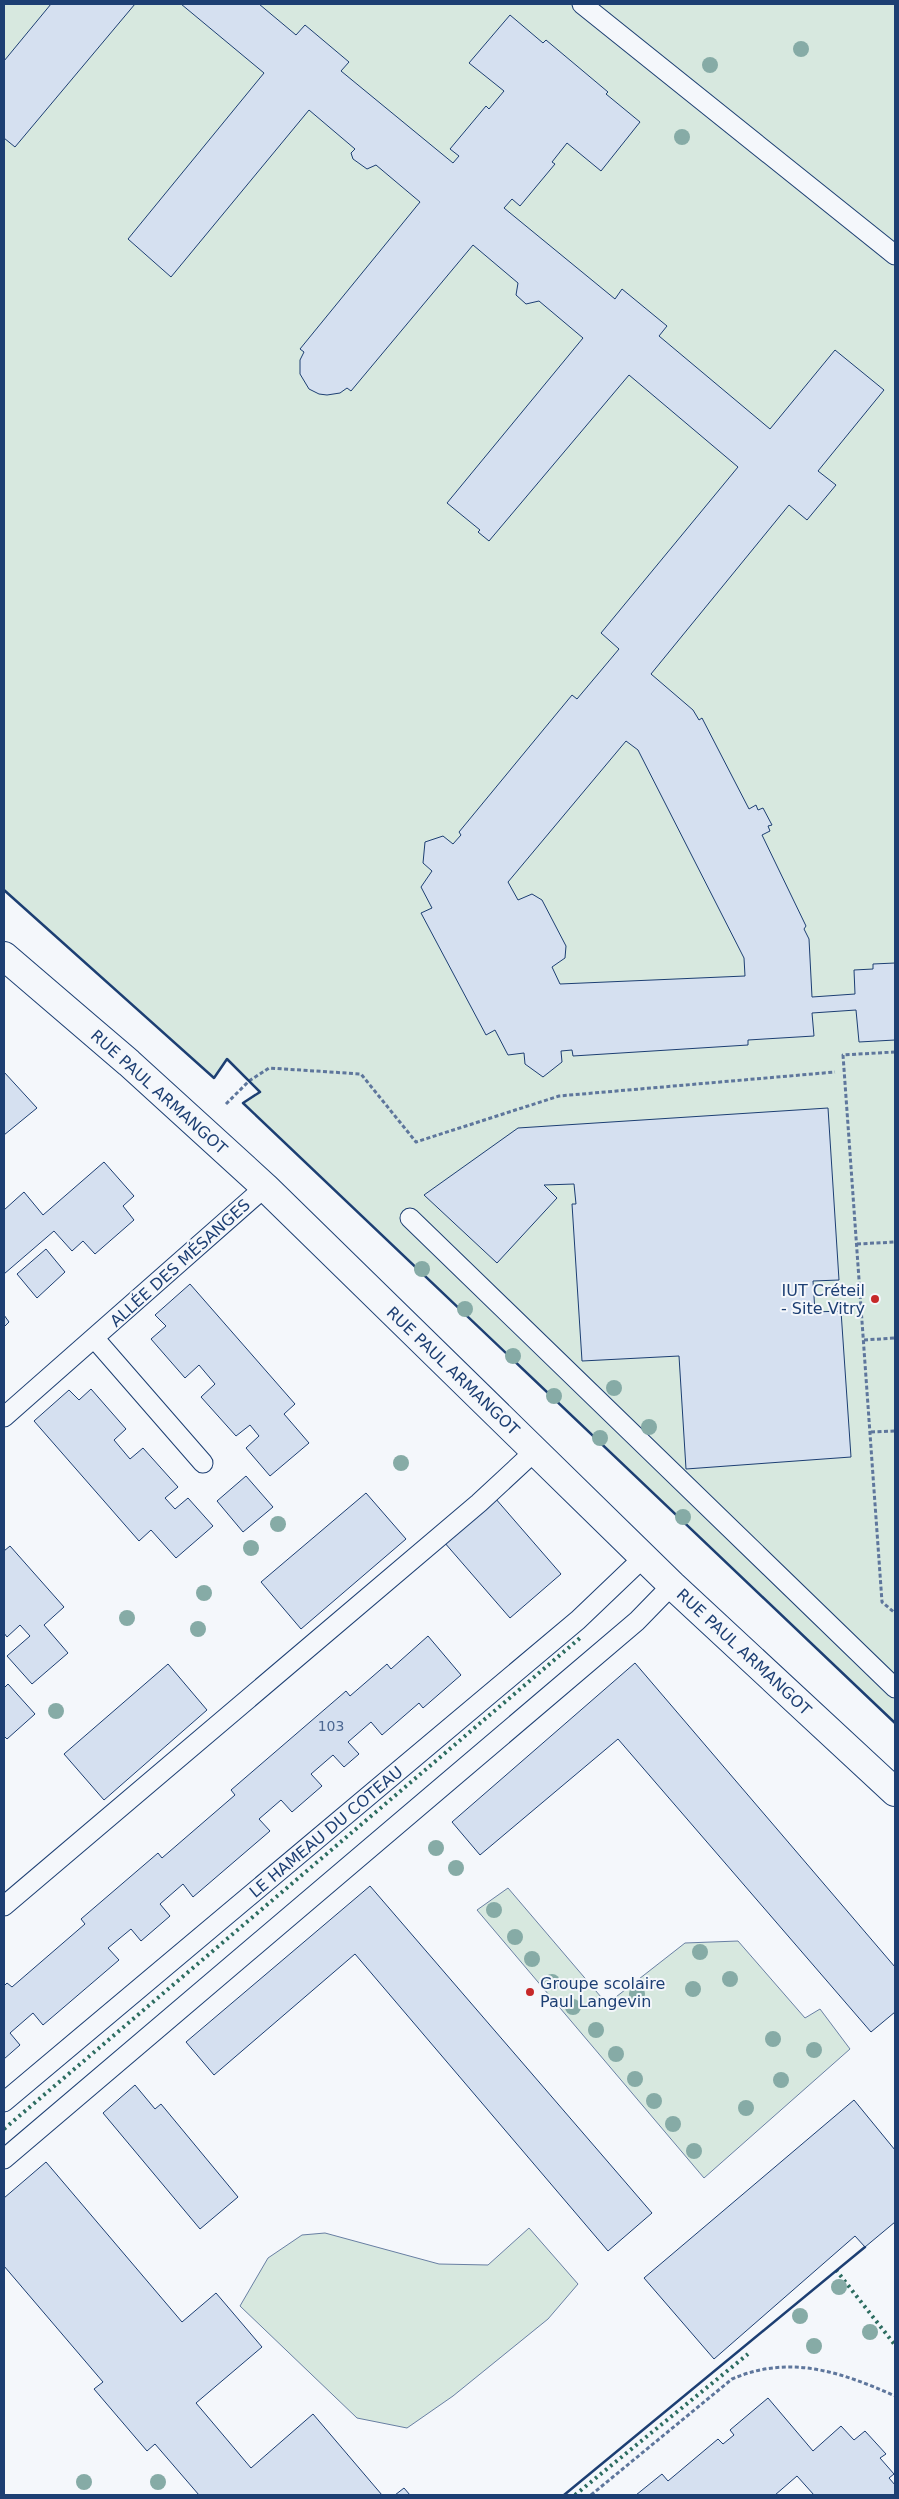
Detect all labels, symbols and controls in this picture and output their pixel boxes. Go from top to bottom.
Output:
street label: RUE PAUL ARMANGOT [87,1026,231,1158]
street label: ALLÉE DES MÉSANGES [106,1195,254,1331]
place label: IUT Créteil - Site Vitry [781,1281,865,1318]
marker: IUT Créteil - Site Vitry [869,1293,881,1305]
street label: RUE PAUL ARMANGOT [383,1303,523,1439]
street label: RUE PAUL ARMANGOT [673,1585,815,1719]
house number: 103 [318,1718,344,1734]
street label: LE HAMEAU DU COTEAU [246,1762,406,1902]
place label: Groupe scolaire Paul Langevin [540,1974,665,2011]
marker: Groupe scolaire Paul Langevin [524,1986,536,1998]

